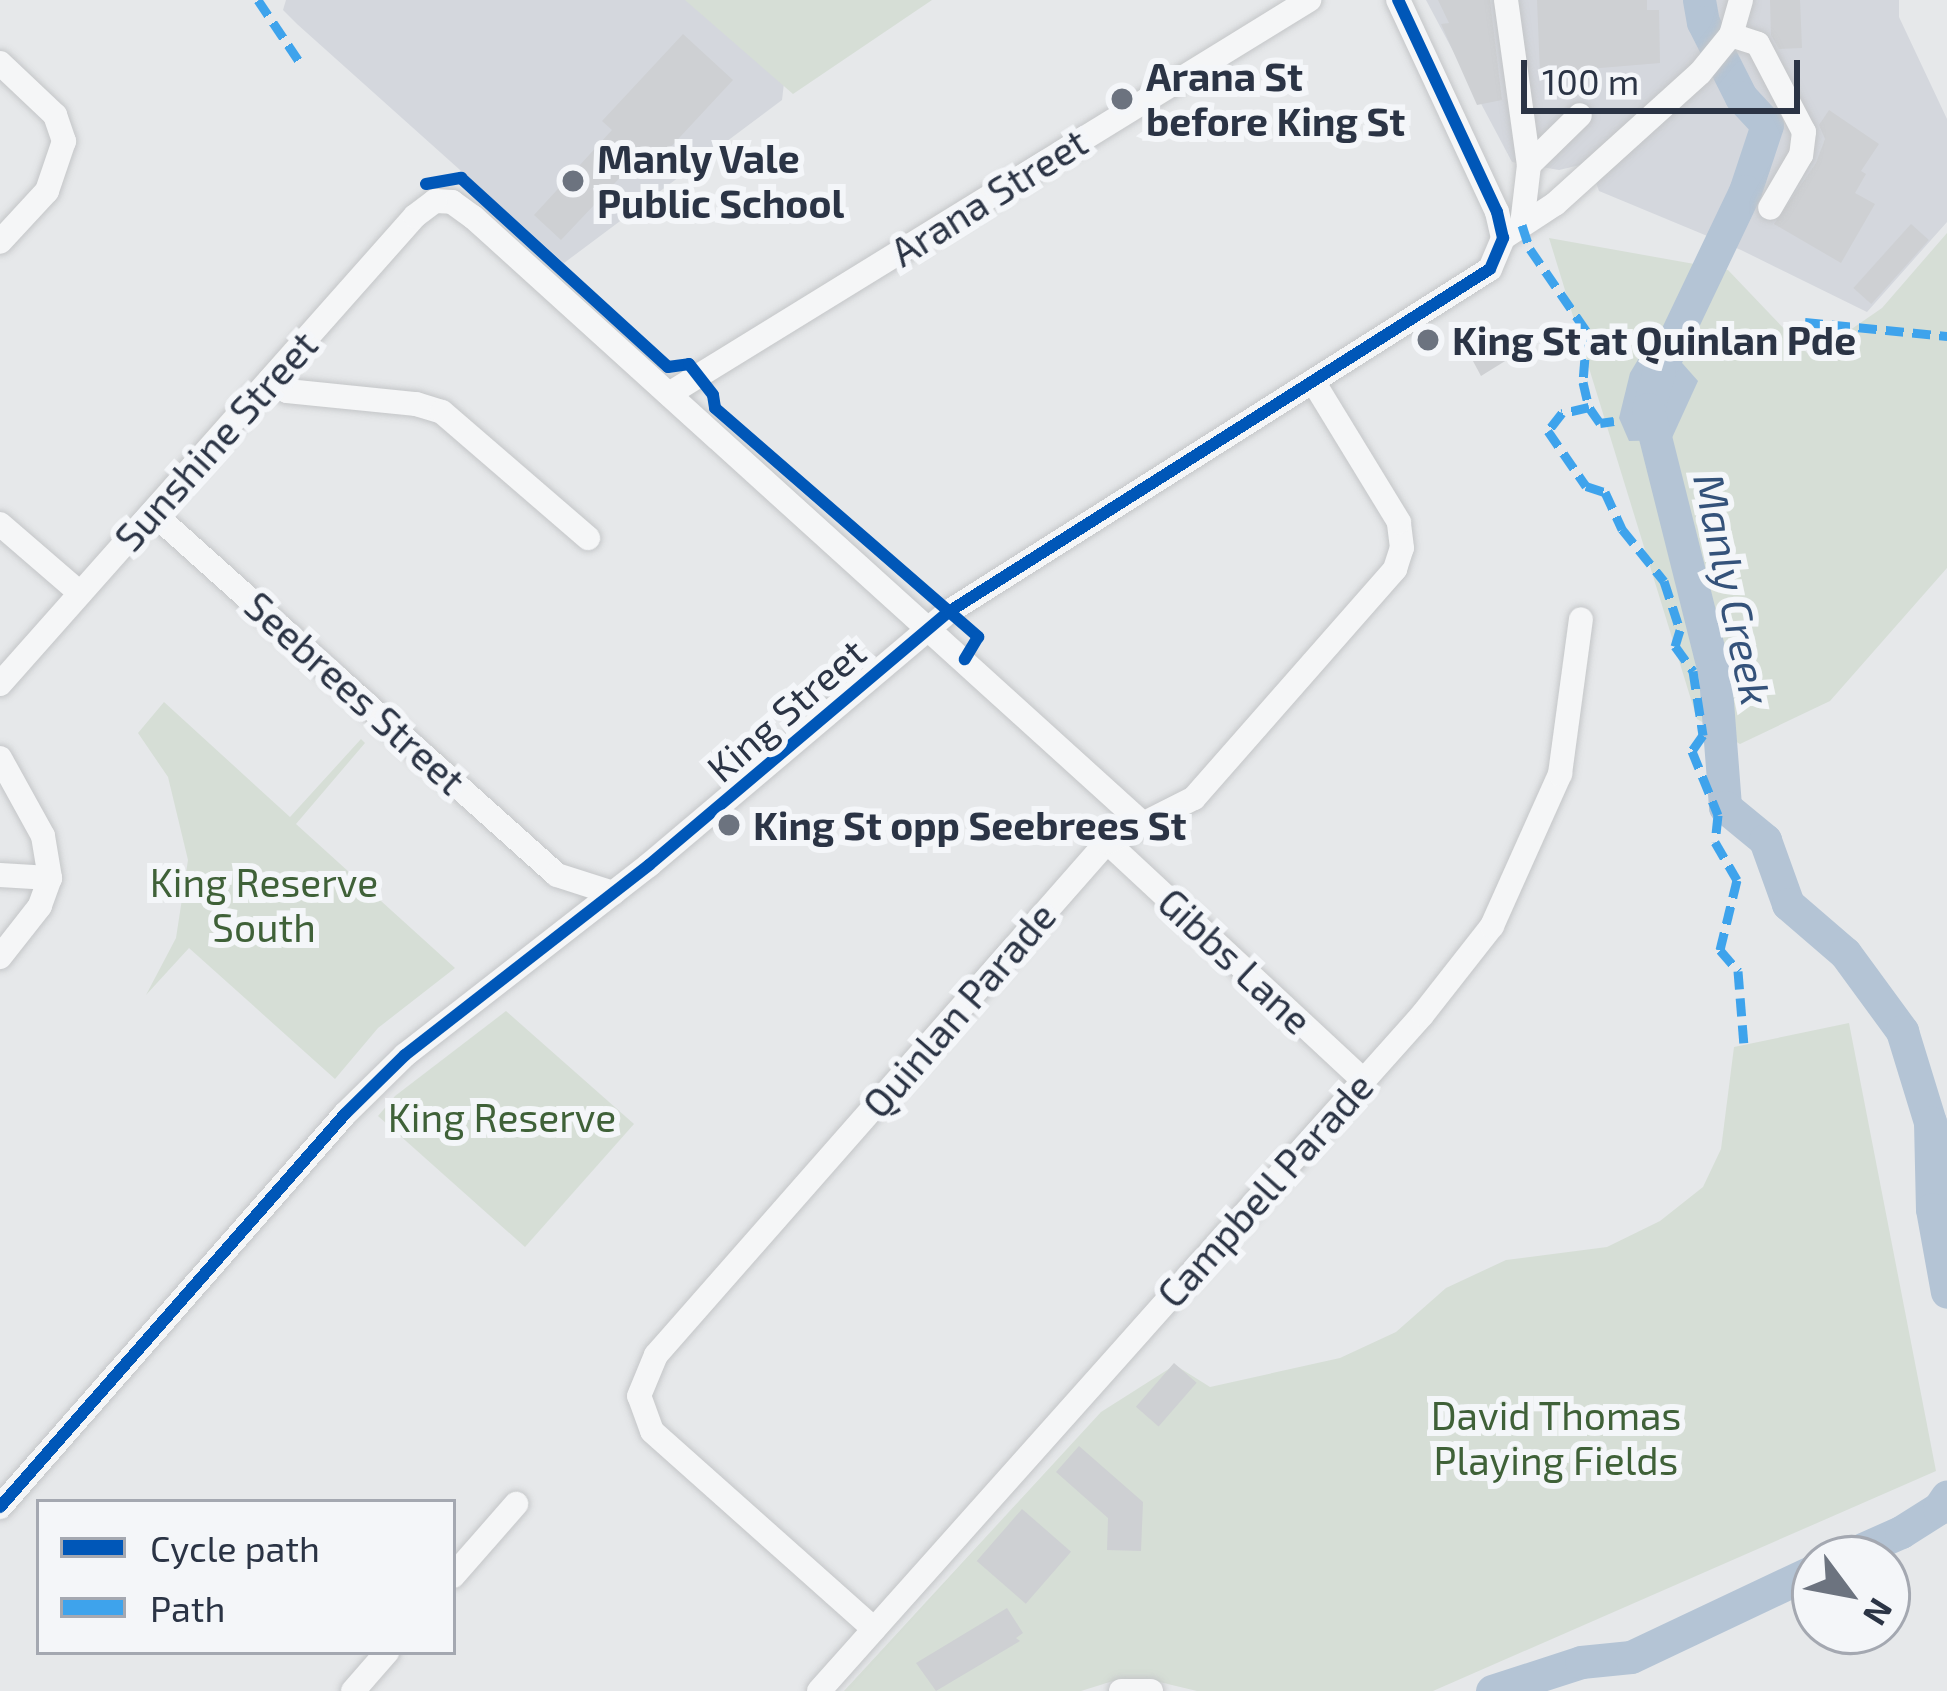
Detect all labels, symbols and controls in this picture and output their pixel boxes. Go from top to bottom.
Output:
scale bar [1527,36,1806,110]
place label: Arana St before King St [1146,54,1405,145]
text: 100 m [1542,59,1639,102]
marker: Arana St before King St [1109,86,1135,112]
street label: Arana Street [882,118,1096,276]
place label: Manly Vale Public School [597,136,844,227]
marker: Manly Vale Public School [560,168,586,194]
place label: King St at Quinlan Pde [1452,317,1856,363]
street label: Sunshine Street [105,321,327,561]
marker: King St at Quinlan Pde [1415,327,1441,353]
water label: Manly Creek [1685,468,1783,710]
street label: Seebrees Street [235,582,475,804]
street label: King Street [697,629,875,791]
place label: King St opp Seebrees St [753,802,1187,848]
marker: King St opp Seebrees St [716,812,742,838]
park label: King Reserve South [150,860,378,951]
street label: Gibbs Lane [1149,878,1321,1044]
street label: Quinlan Parade [853,893,1065,1127]
street label: Campbell Parade [1147,1063,1383,1317]
park label: King Reserve [388,1094,616,1140]
park label: David Thomas Playing Fields [1430,1393,1682,1484]
legend [36,1499,456,1655]
text: Cycle path [150,1526,320,1569]
north arrow [1791,1535,1911,1655]
text: Path [150,1586,226,1629]
text: N [1856,1592,1902,1633]

